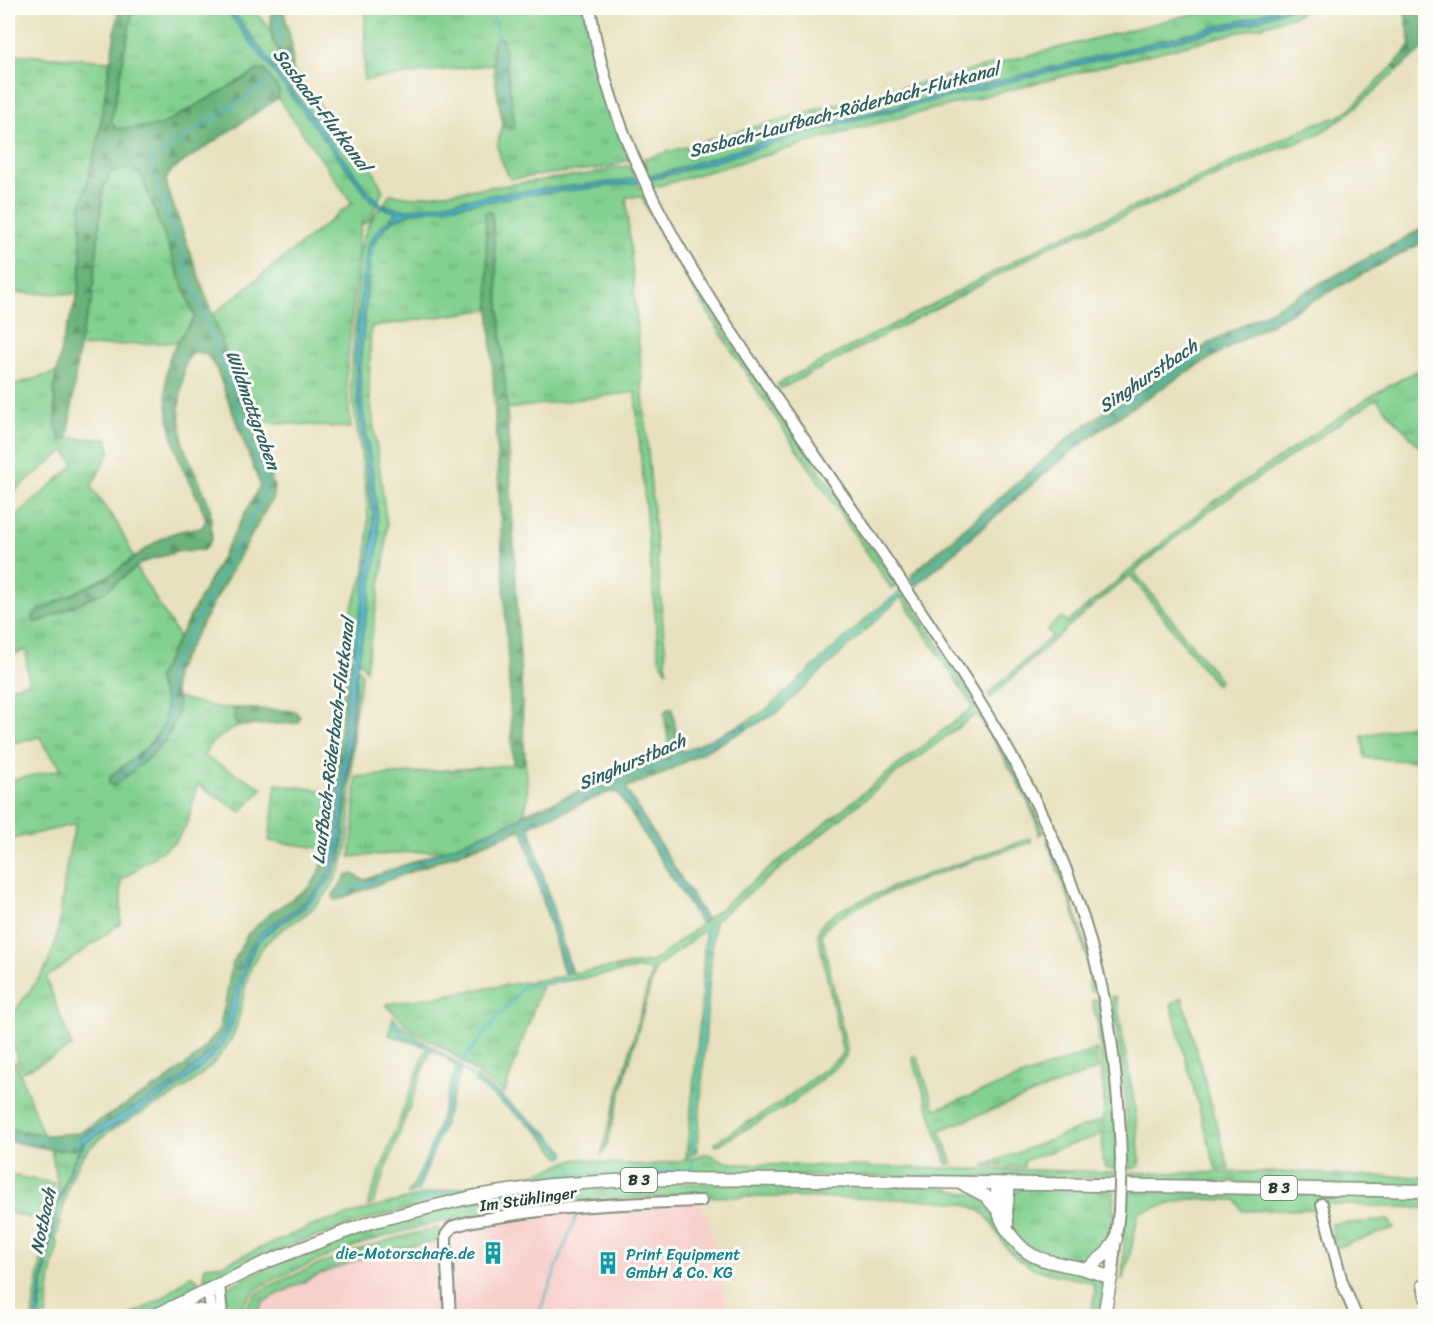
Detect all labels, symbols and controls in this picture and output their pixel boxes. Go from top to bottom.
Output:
water label: Sasbach-Flutkanal [265,41,382,182]
water label: Sasbach-Laufbach-Röderbach-Flutkanal [685,52,1007,167]
water label: Singhurstbach [1092,330,1206,421]
water label: Wildmattgraben [217,346,290,476]
water label: Laufbach-Röderbach-Flutkanal [302,613,364,866]
water label: Singhurstbach [573,724,692,799]
road number: B 3 [621,1168,657,1192]
road number: B 3 [1261,1176,1297,1200]
street label: Im Stühlinger [477,1178,580,1220]
water label: Notbach [20,1184,66,1257]
place label: die-Motorschafe.de [336,1239,475,1268]
building icon: die-Motorschafe.de [480,1240,506,1266]
place label: Print Equipment GmbH & Co. KG [626,1240,740,1287]
building icon: Print Equipment GmbH & Co. KG [595,1250,621,1276]

